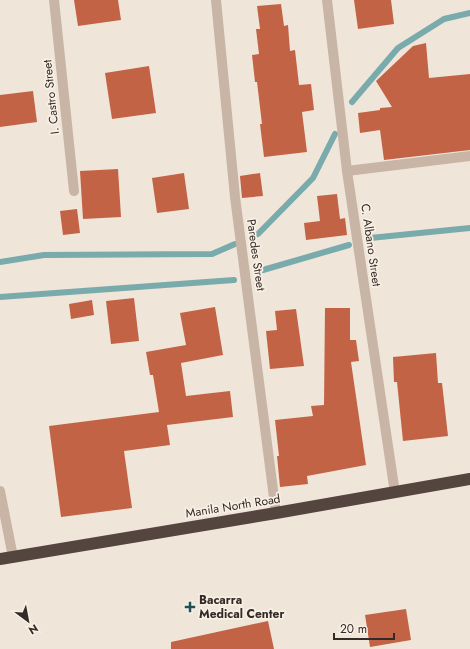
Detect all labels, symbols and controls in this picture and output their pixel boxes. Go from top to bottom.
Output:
street label: I. Castro Street [38,59,64,135]
street label: C. Albano Street [356,202,386,288]
street label: Paredes Street [242,218,270,292]
street label: Manila North Road [184,490,282,522]
place label: Bacarra Medical Center [199,591,284,623]
north arrow [8,601,48,641]
marker: Bacarra Medical Center [184,601,196,613]
scale bar [334,615,394,641]
text: N [25,620,41,639]
text: 20 m [340,620,367,638]

